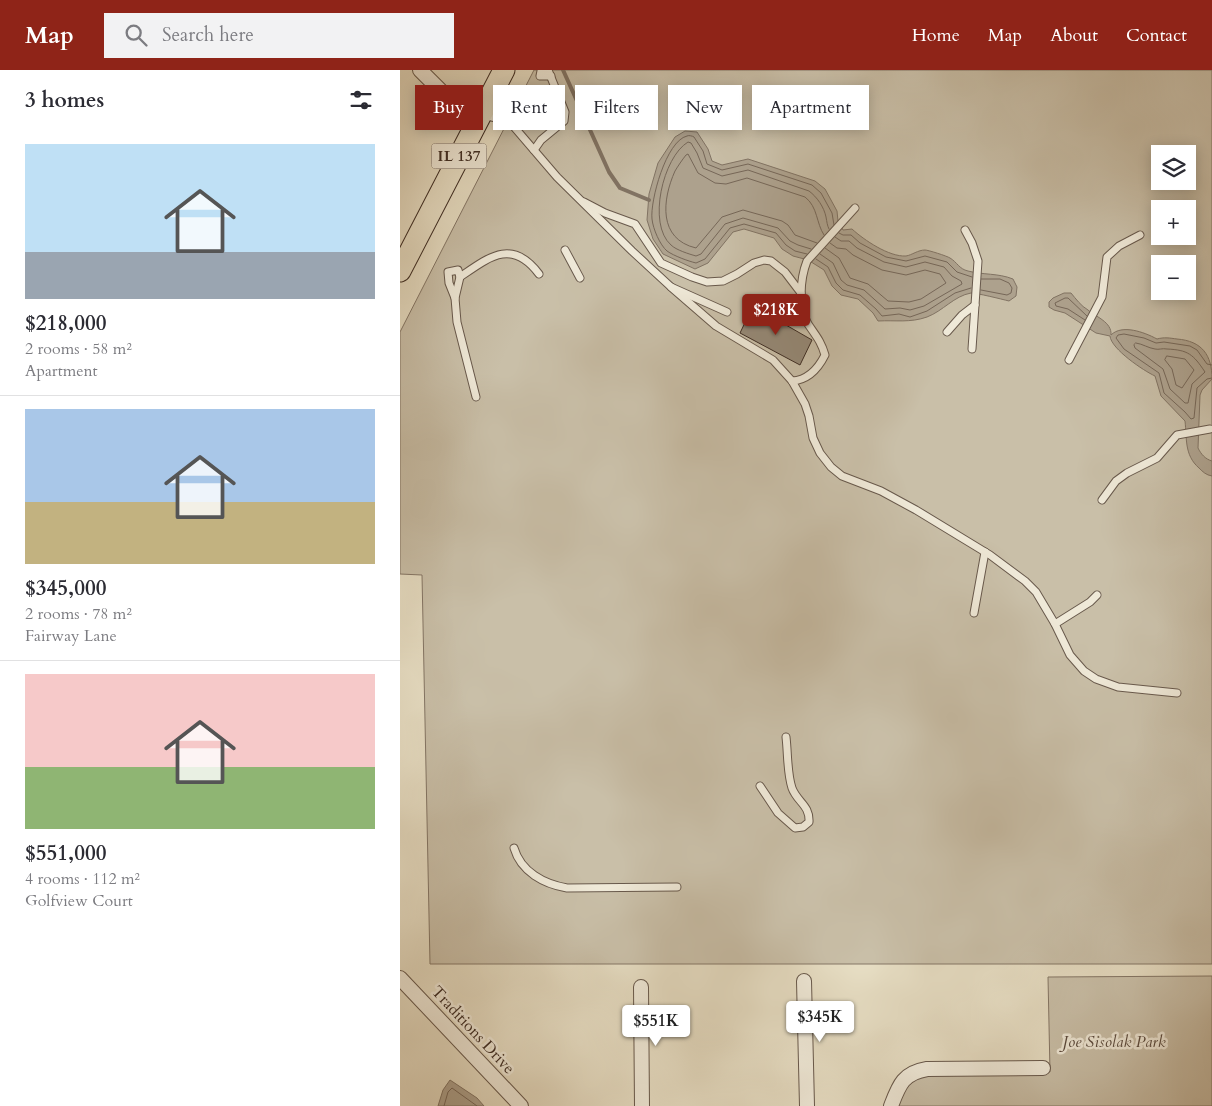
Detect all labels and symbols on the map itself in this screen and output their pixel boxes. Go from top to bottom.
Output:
road number: IL 137 [432,144,486,168]
pin: $218K [741,294,811,336]
street label: Traditions Drive [426,981,520,1079]
pin: $345K [785,1000,855,1043]
pin: $551K [621,1004,691,1047]
park label: Joe Sisolak Park [1058,1031,1166,1053]

